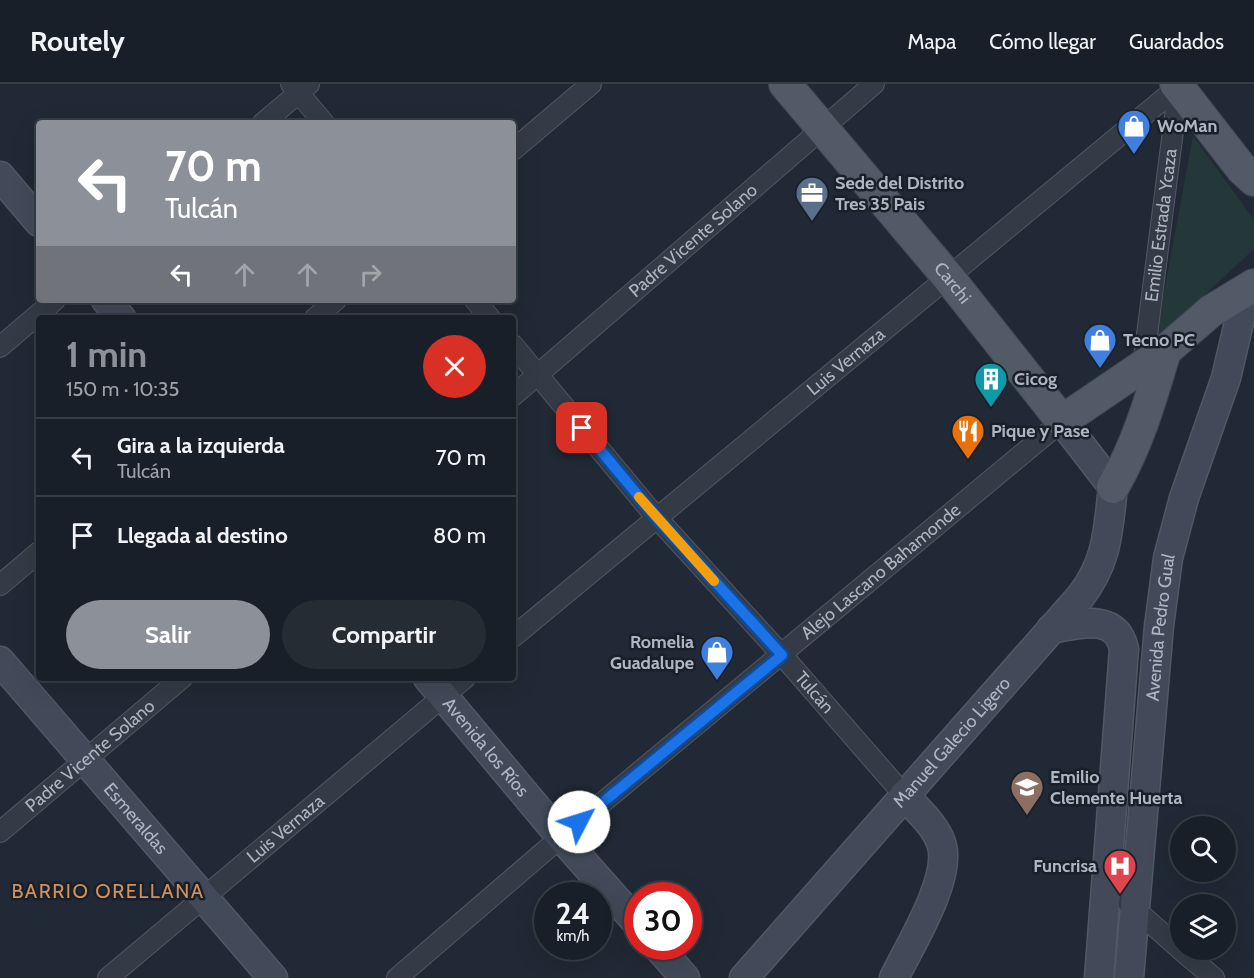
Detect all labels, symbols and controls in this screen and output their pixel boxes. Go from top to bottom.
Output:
text: Routely [30,24,125,58]
text: Mapa [908,29,956,54]
text: Cómo llegar [989,29,1096,54]
text: Guardados [1129,29,1224,54]
shop icon: WoMan [1116,108,1152,155]
place label: WoMan [1157,115,1217,137]
text: 70 m [165,140,262,192]
icon: left [66,144,144,222]
street label: Emilio Estrada Ycaza [1140,147,1182,303]
place label: Sede del Distrito Tres 35 Pais [835,172,964,215]
office icon: Sede del Distrito Tres 35 Pais [794,175,830,222]
street label: Padre Vicente Solano [624,179,762,302]
text: Tulcán [165,192,238,225]
icon: left [165,258,198,291]
icon: ahead [228,258,261,291]
icon: ahead [291,258,324,291]
icon: right [354,258,387,291]
street label: Carchi [929,258,976,308]
shop icon: Tecno PC [1082,322,1118,369]
street label: Luis Vernaza [803,323,890,400]
place label: Tecno PC [1123,329,1195,351]
text: 1 min [66,332,147,376]
button: close [423,335,486,398]
building icon: Cicog [973,361,1009,408]
place label: Cicog [1014,368,1057,390]
text: 150 m · 10:35 [66,377,179,401]
pin [556,402,607,453]
icon: arrive [565,411,598,444]
restaurant icon: Pique y Pase [950,413,986,460]
place label: Pique y Pase [991,420,1090,442]
text: Gira a la izquierda [117,432,285,459]
icon: left [66,441,99,474]
text: 70 m [436,444,486,471]
text: Tulcán [117,459,171,483]
street label: Alejo Lascano Bahamonde [797,499,965,644]
icon: arrive [66,519,99,552]
text: Llegada al destino [117,522,288,549]
text: 80 m [433,522,486,549]
street label: Avenida Pedro Gual [1142,550,1180,702]
button: Salir [66,600,270,669]
button: Compartir [282,600,486,669]
place label: Romelia Guadalupe [610,631,694,674]
shop icon: Romelia Guadalupe [699,634,735,681]
street label: Tulcán [790,667,839,718]
street label: Manuel Galecio Ligero [888,673,1015,812]
street label: Avenida los Ríos [438,693,533,801]
street label: Padre Vicente Solano [21,695,159,817]
place label: Emilio Clemente Huerta [1050,766,1182,809]
school or university icon: Emilio Clemente Huerta [1009,769,1045,816]
street label: Esmeraldas [99,779,172,859]
street label: Luis Vernaza [242,790,329,868]
position arrow [547,790,611,854]
map controls [1170,816,1236,960]
button: search [1170,816,1236,882]
hospital icon: Funcrisa [1102,848,1138,895]
place label: Funcrisa [1033,855,1097,877]
district label: BARRIO ORELLANA [11,879,205,903]
speed limit sign: 30 [624,882,702,960]
button: layers [1170,894,1236,960]
text: 24 [556,895,590,932]
text: km/h [557,927,589,945]

